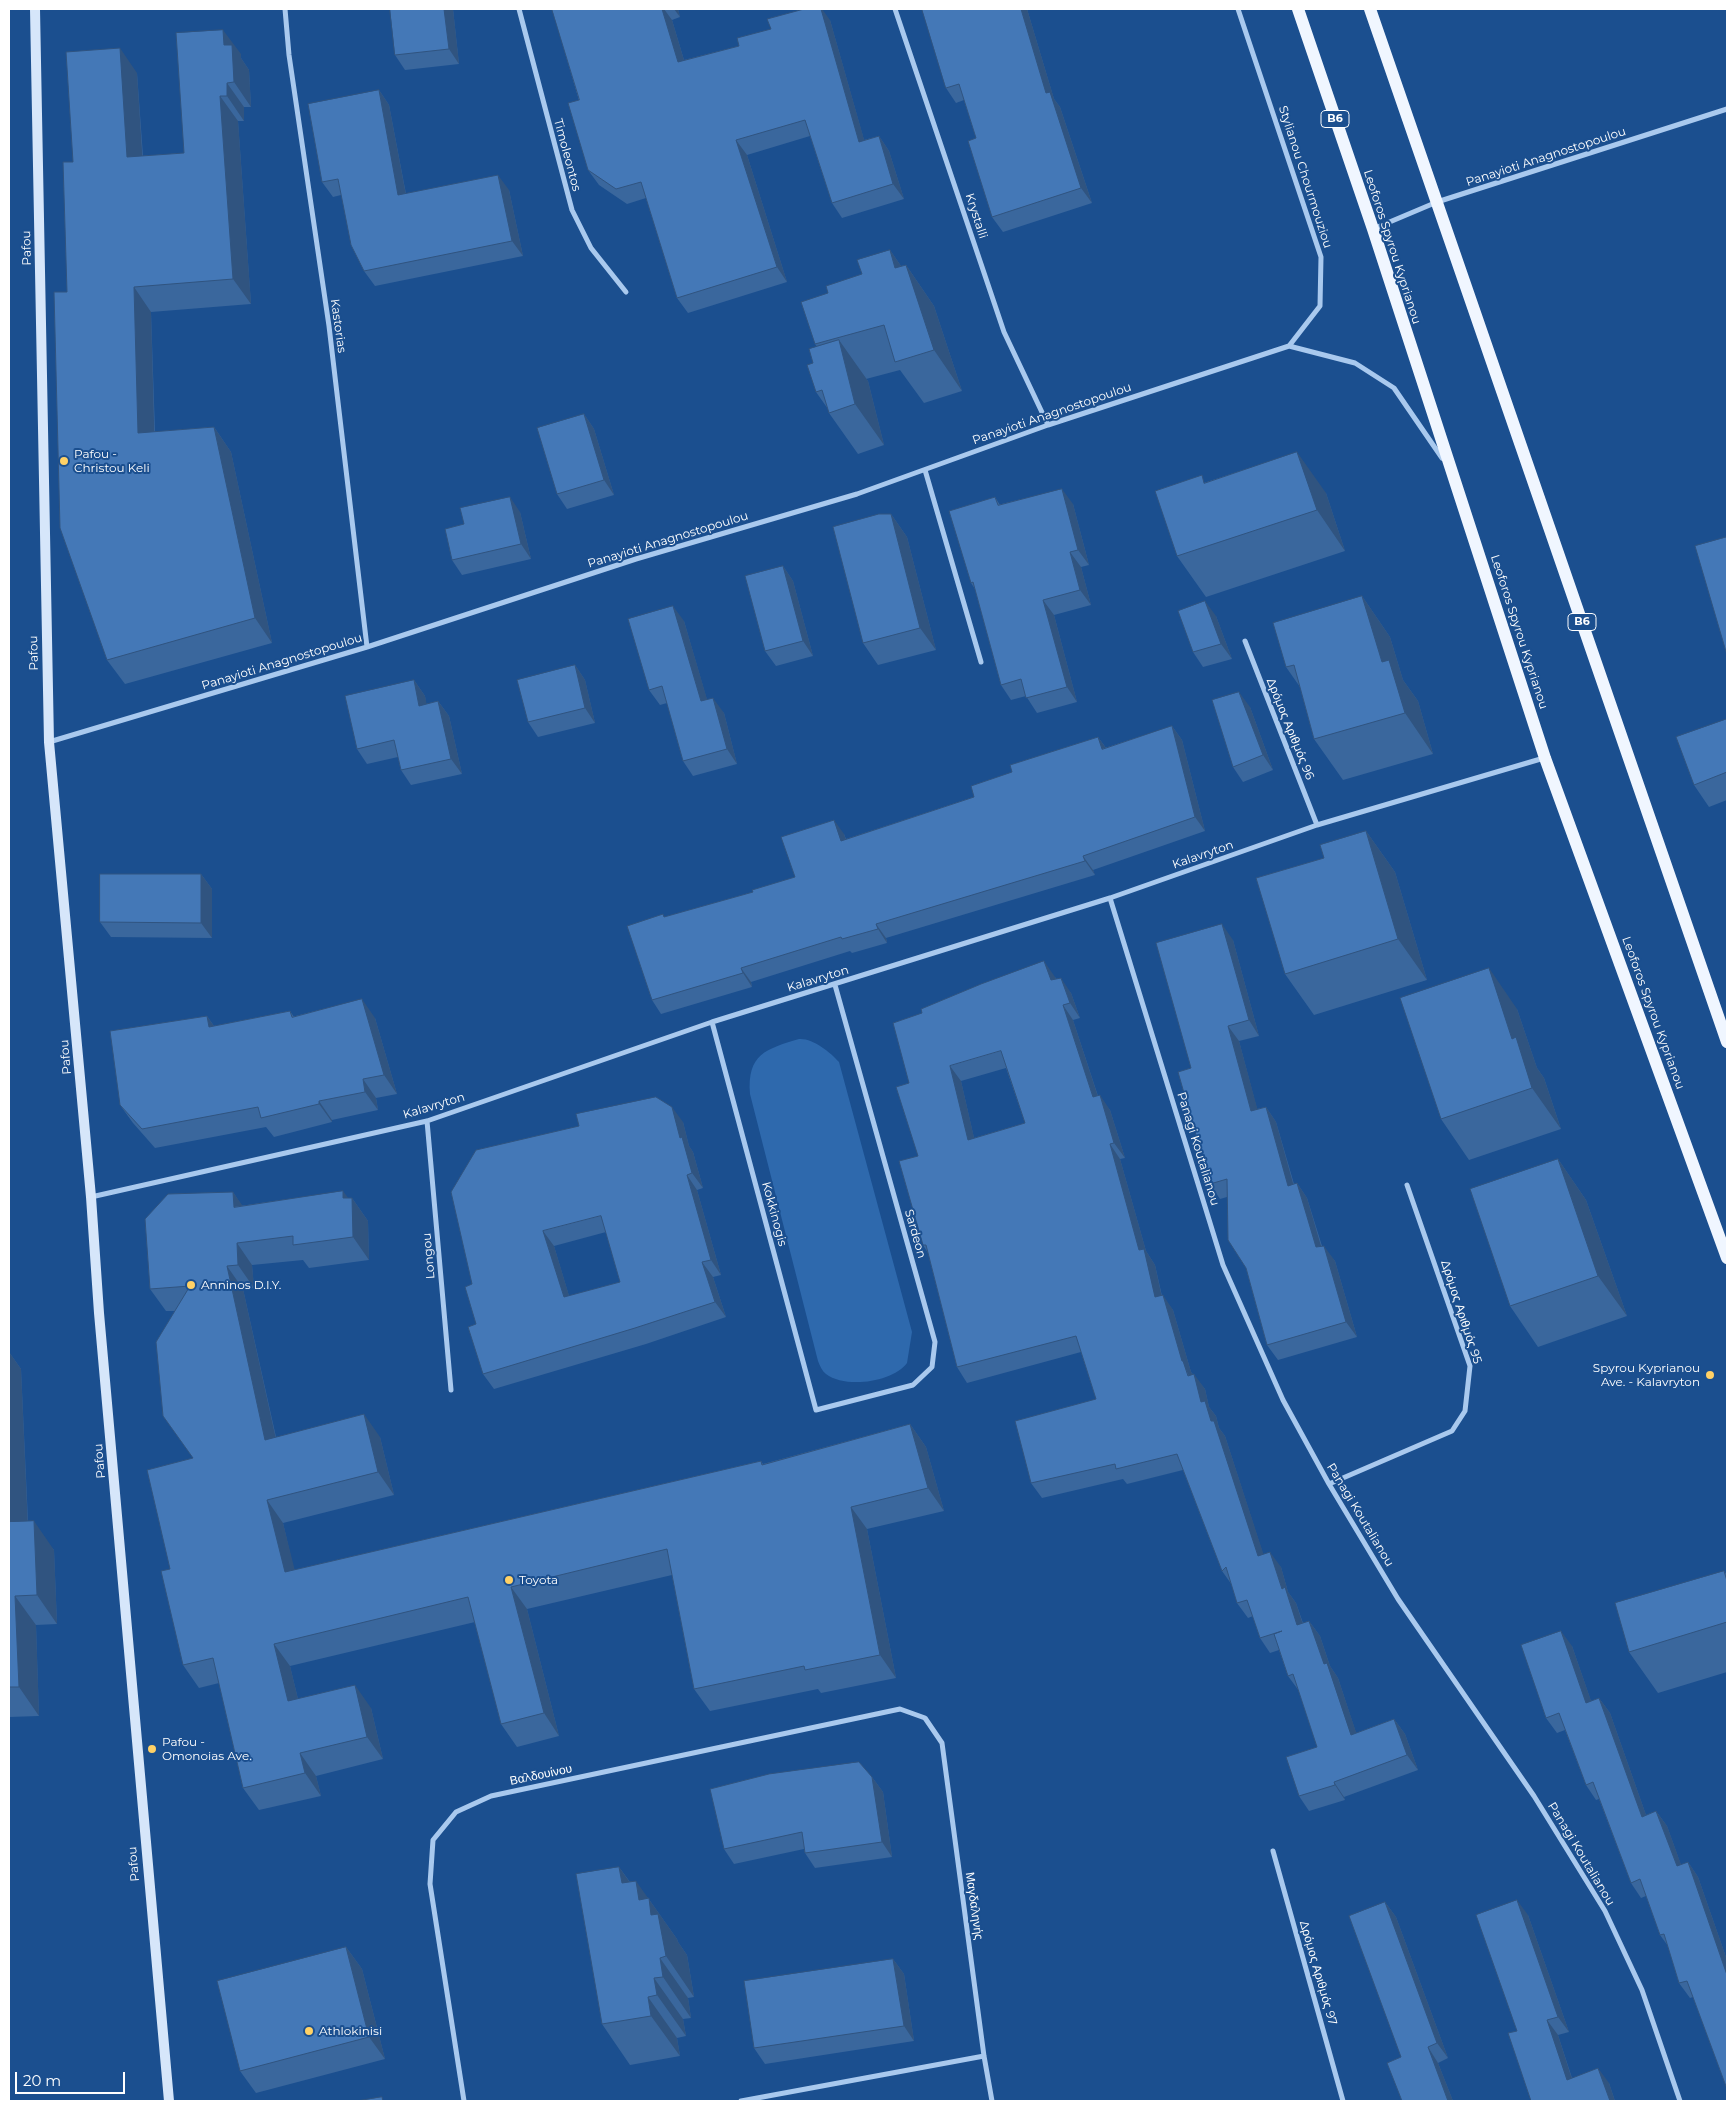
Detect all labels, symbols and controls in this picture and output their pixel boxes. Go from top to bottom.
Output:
street label: Stylianou Chourmouziou [1275,104,1335,250]
road number: B6 [1321,110,1349,128]
street label: Timoleontos [550,117,584,193]
street label: Panayioti Anagnostopoulou [1464,124,1628,190]
street label: Leoforos Spyrou Kyprianou [1360,168,1424,326]
street label: Krystalli [962,192,990,240]
street label: Pafou [19,230,35,266]
street label: Kastorias [327,298,349,354]
street label: Panayioti Anagnostopoulou [971,380,1133,448]
place label: Pafou - Christou Keli [74,447,150,475]
marker: Pafou - Christou Keli [58,455,70,467]
street label: Panayioti Anagnostopoulou [586,509,750,571]
street label: Leoforos Spyrou Kyprianou [1487,553,1551,711]
road number: B6 [1568,614,1596,630]
street label: Panayioti Anagnostopoulou [200,631,364,693]
street label: Pafou [26,635,42,671]
street label: Δρόμος Αριθμός 96 [1263,676,1317,782]
street label: Kalavryton [1171,838,1235,872]
street label: Leoforos Spyrou Kyprianou [1619,935,1687,1091]
street label: Kalavryton [785,963,851,995]
street label: Pafou [57,1039,75,1075]
street label: Kalavryton [401,1090,467,1122]
street label: Panagi Koutalianou [1174,1090,1222,1208]
street label: Kokkinogis [758,1180,790,1248]
street label: Sardeon [901,1208,929,1260]
street label: Longou [420,1232,438,1280]
street label: Δρόμος Αριθμός 95 [1437,1258,1485,1366]
place label: Anninos D.I.Y. [201,1278,281,1292]
marker: Anninos D.I.Y. [185,1279,197,1291]
place label: Spyrou Kyprianou Ave. - Kalavryton [1593,1361,1700,1389]
marker: Spyrou Kyprianou Ave. - Kalavryton [1704,1369,1716,1381]
street label: Pafou [91,1443,109,1479]
street label: Panagi Koutalianou [1323,1461,1397,1569]
place label: Toyota [519,1573,558,1587]
marker: Toyota [503,1574,515,1586]
place label: Pafou - Omonoias Ave. [162,1735,252,1763]
marker: Pafou - Omonoias Ave. [146,1743,158,1755]
street label: Βαλδουίνου [509,1761,573,1789]
street label: Panagi Koutalianou [1544,1800,1618,1908]
street label: Pafou [125,1846,143,1882]
street label: Μαγδαληνής [962,1871,986,1941]
street label: Δρόμος Αριθμός 97 [1296,1919,1340,2027]
place label: Athlokinisi [319,2024,382,2038]
marker: Athlokinisi [303,2025,315,2037]
scale bar [18,2062,128,2094]
text: 20 m [23,2071,61,2090]

